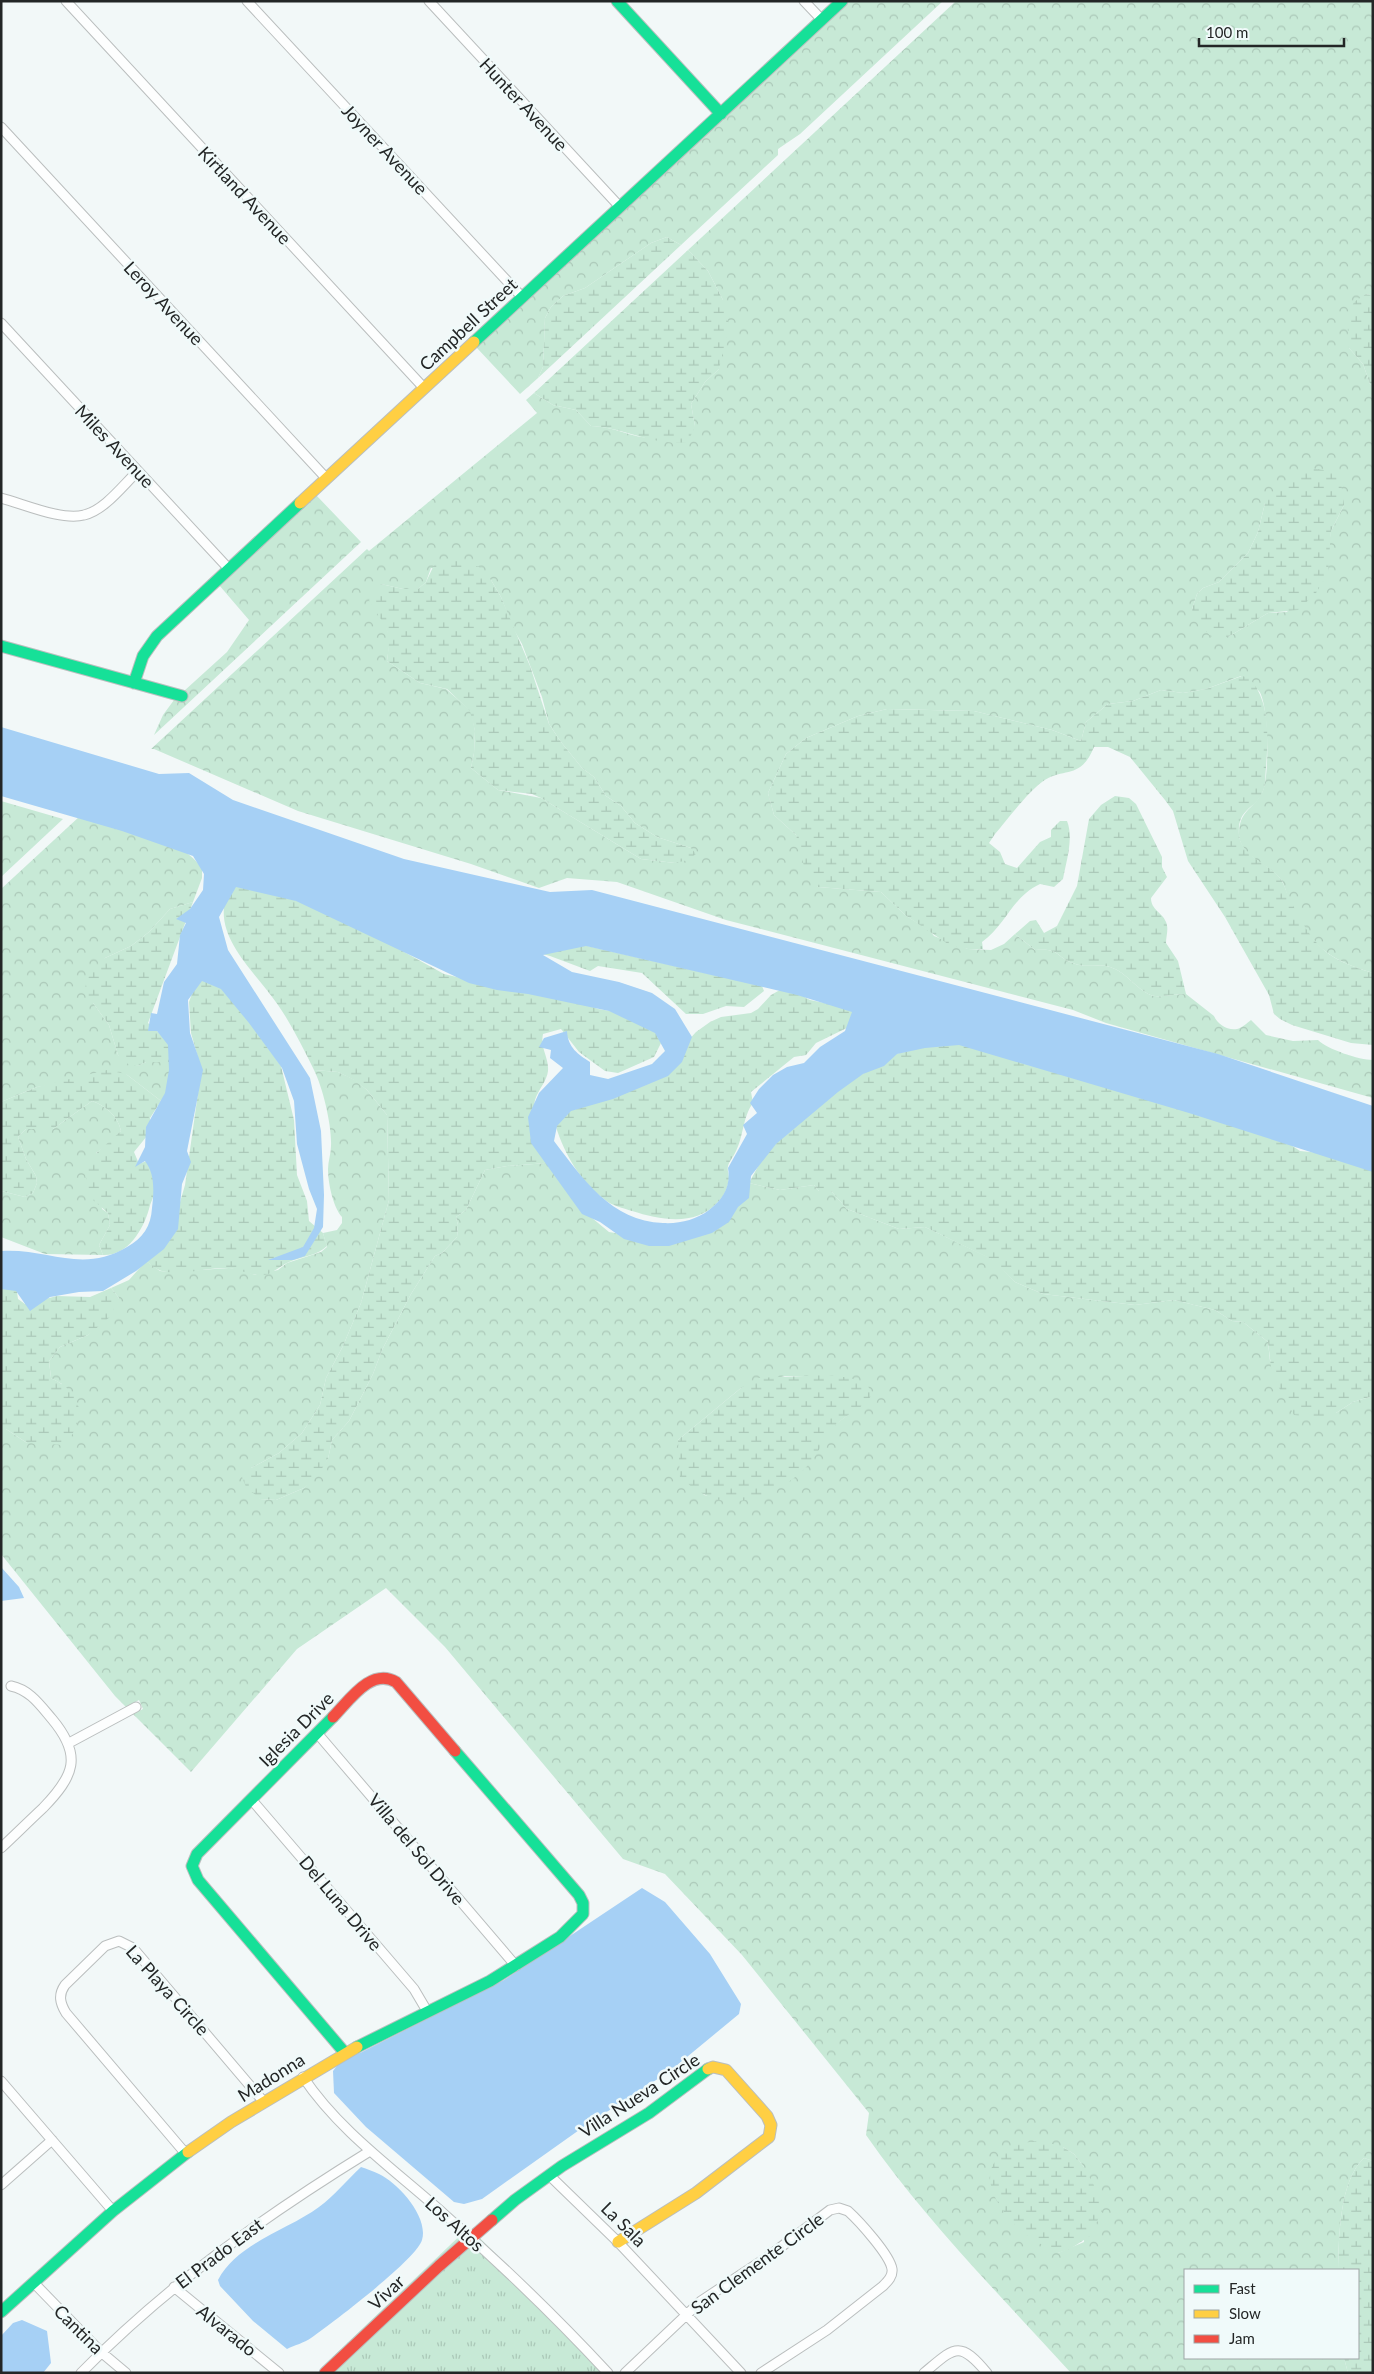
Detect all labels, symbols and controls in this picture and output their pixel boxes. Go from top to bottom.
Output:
scale bar [1199,15,1344,47]
text: 100 m [1206,23,1248,41]
street label: Hunter Avenue [475,53,573,155]
street label: Joyner Avenue [337,99,433,199]
street label: Kirtland Avenue [194,141,296,249]
street label: Leroy Avenue [120,257,208,349]
street label: Campbell Street [414,273,522,375]
street label: Miles Avenue [71,400,159,492]
street label: Iglesia Drive [254,1687,338,1771]
street label: Villa del Sol Drive [364,1789,470,1909]
street label: Del Luna Drive [295,1851,387,1955]
street label: La Playa Circle [122,1940,214,2040]
street label: Madonna [233,2048,309,2106]
street label: Villa Nueva Circle [575,2048,703,2142]
street label: Los Altos [421,2192,489,2256]
street label: La Sala [597,2197,651,2251]
street label: San Clemente Circle [686,2207,828,2319]
street label: El Prado East [171,2213,267,2293]
legend [1184,2269,1359,2359]
street label: Vivar [363,2270,409,2314]
text: Fast [1229,2279,1256,2297]
street label: Alvarado [193,2299,261,2361]
street label: Cantina [50,2300,108,2358]
text: Slow [1229,2304,1261,2322]
text: Jam [1229,2329,1255,2347]

